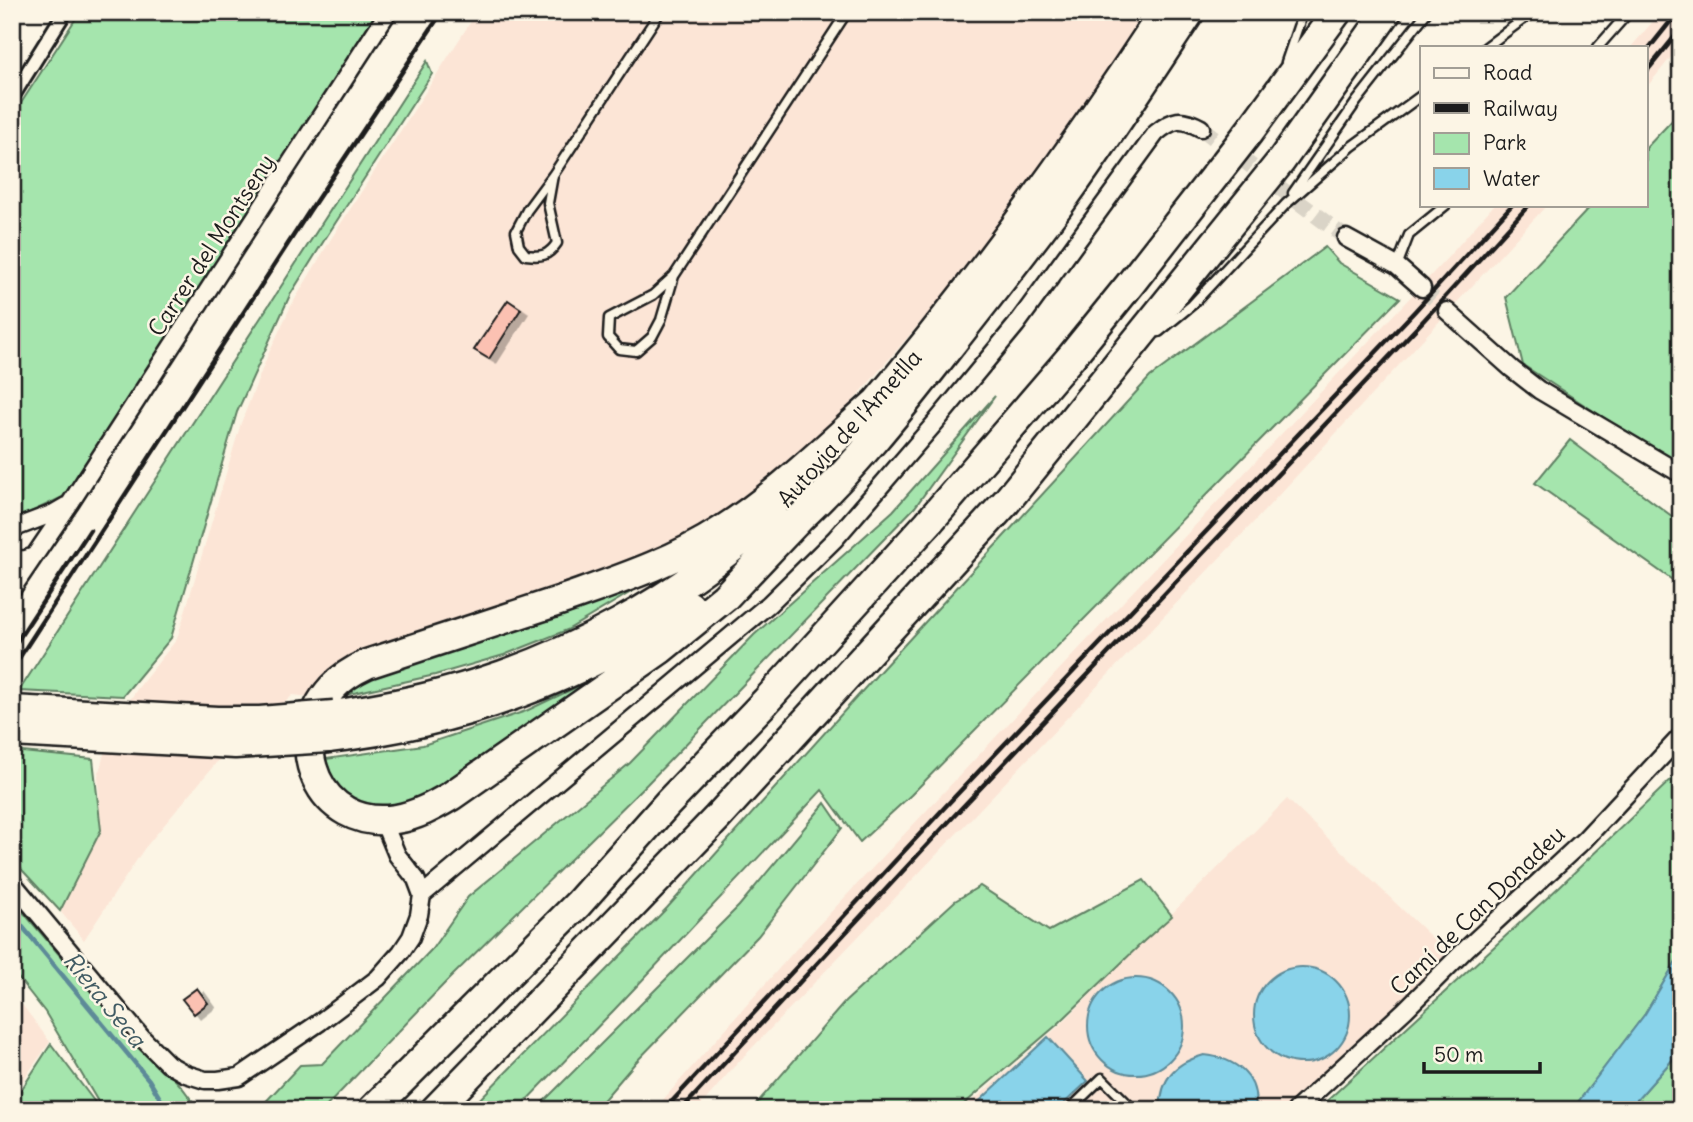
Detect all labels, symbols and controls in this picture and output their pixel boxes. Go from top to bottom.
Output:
legend [1420,46,1648,206]
text: Road [1483,59,1532,86]
text: Railway [1483,95,1558,122]
text: Park [1483,129,1526,156]
street label: Carrer del Montseny [141,149,281,341]
text: Water [1483,165,1541,192]
street label: Autovia de l'Ametlla [771,343,927,513]
street label: Camí de Can Donadeu [1384,819,1570,1001]
water label: Riera Seca [57,945,154,1054]
scale bar [1424,1031,1539,1075]
text: 50 m [1434,1041,1483,1068]

